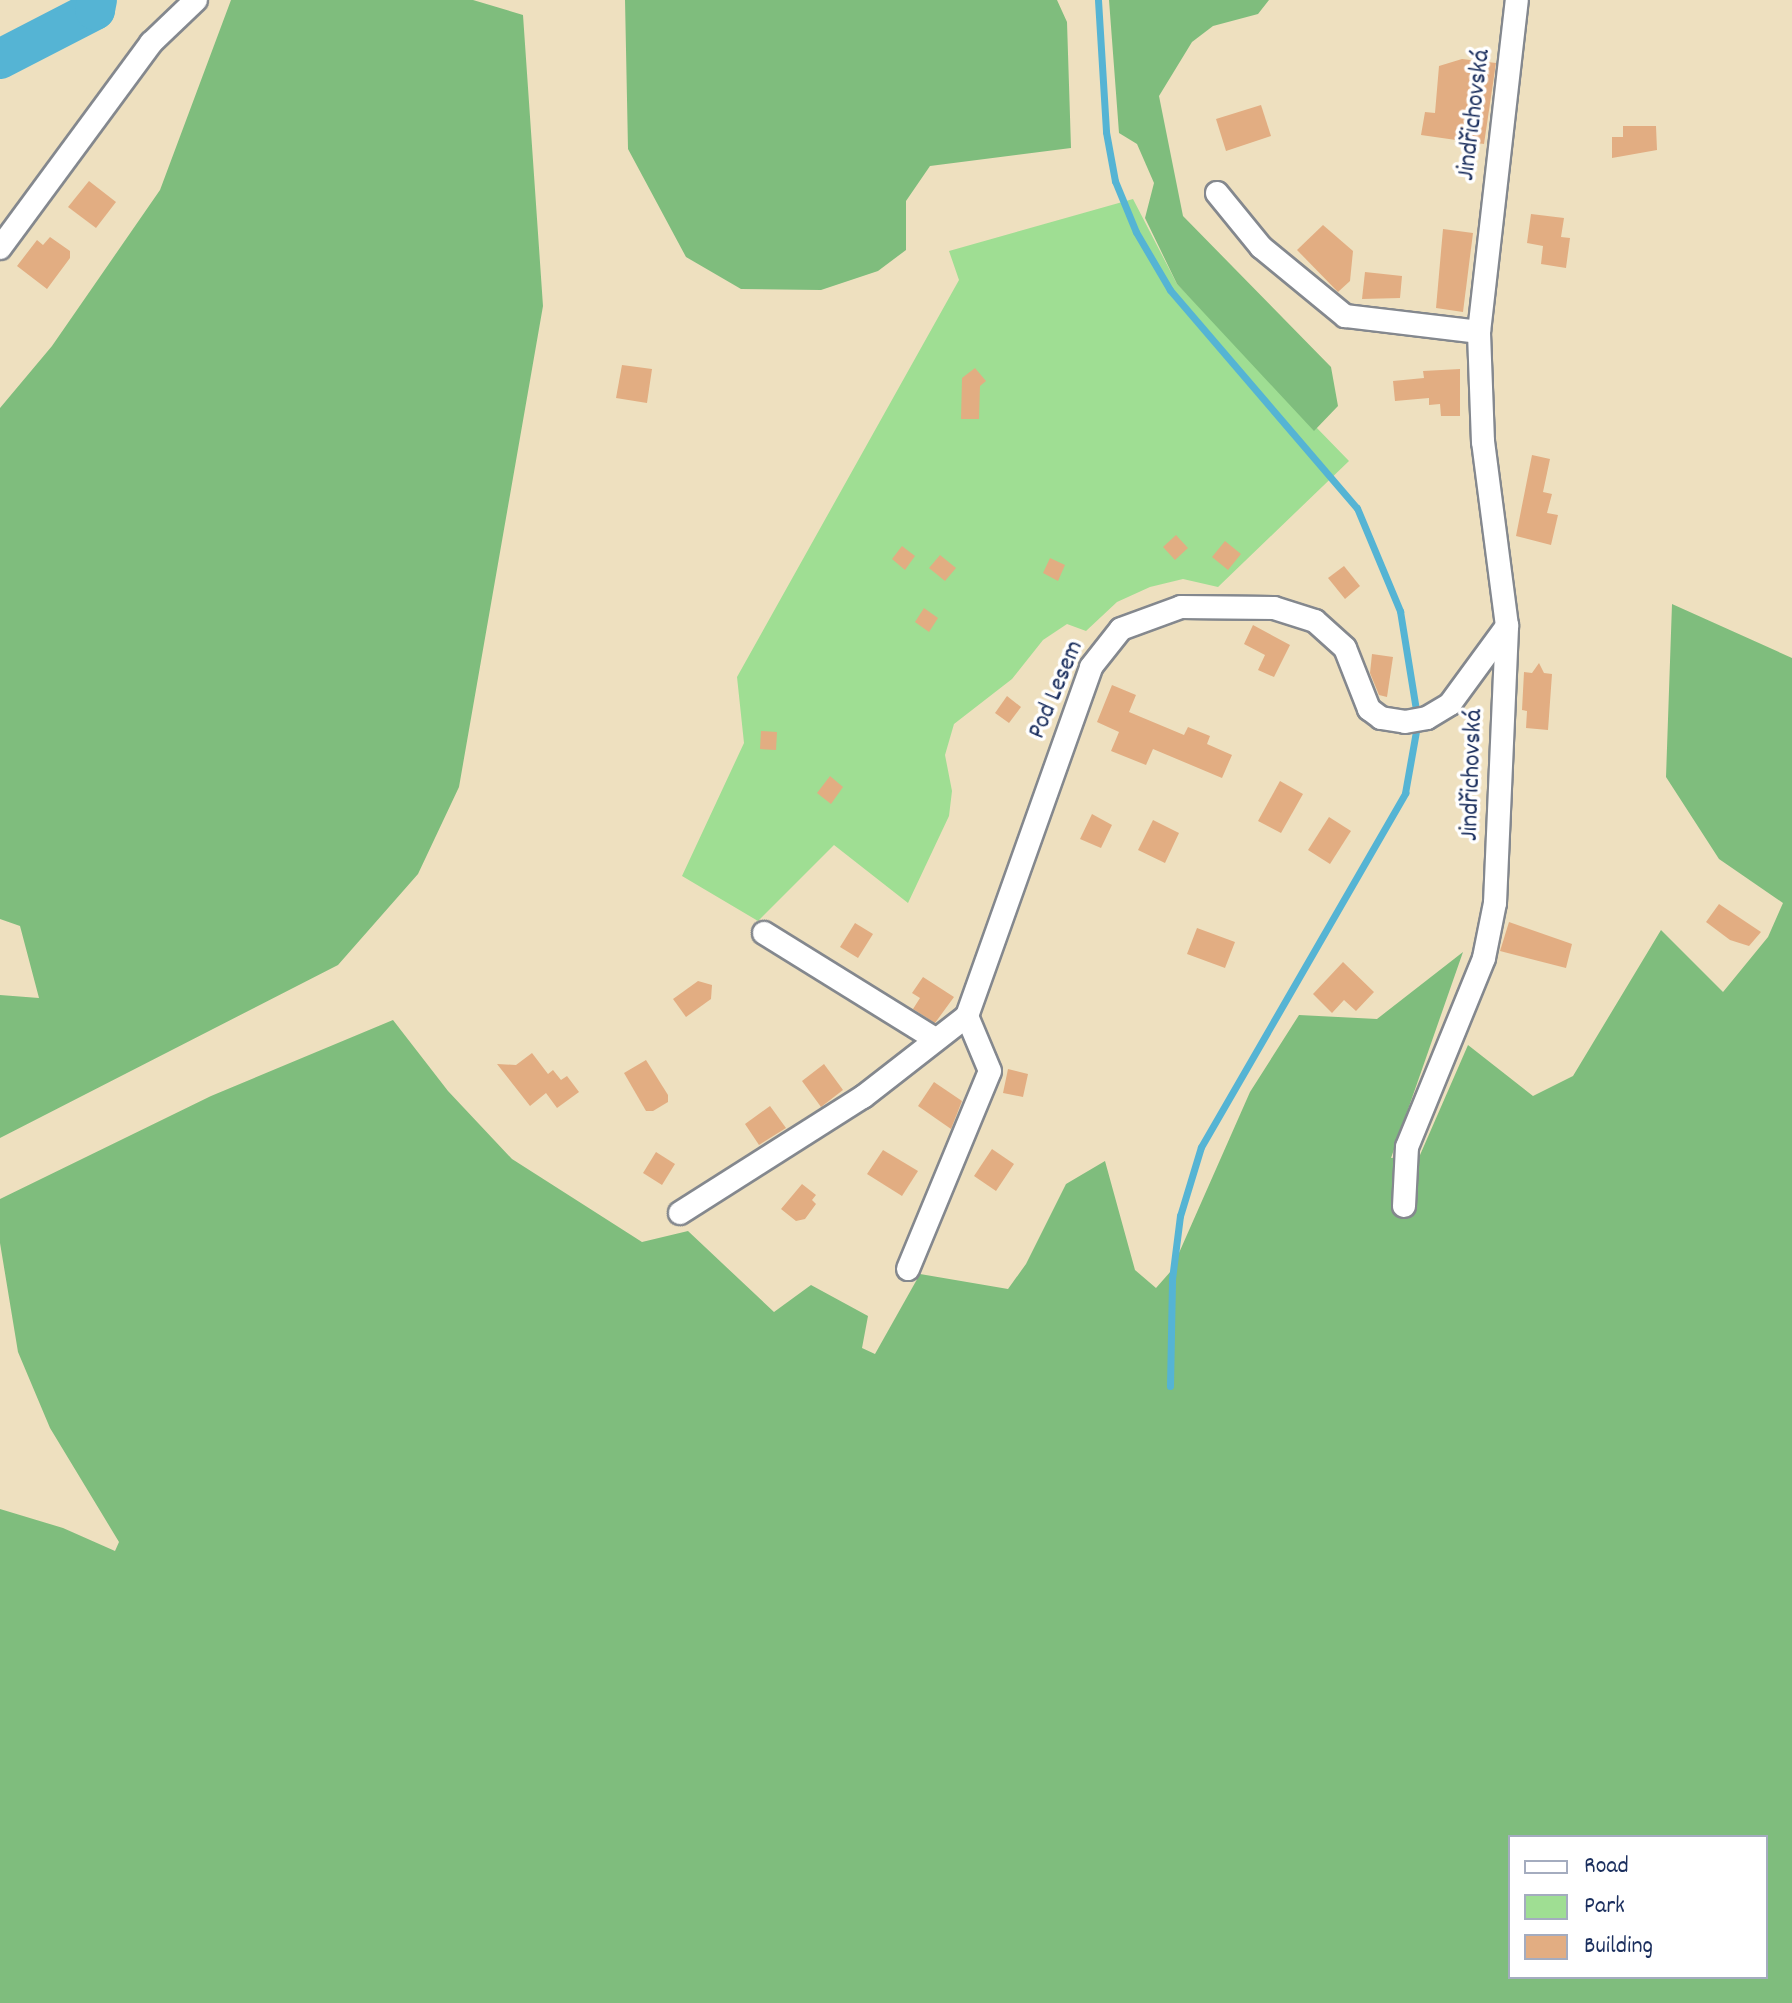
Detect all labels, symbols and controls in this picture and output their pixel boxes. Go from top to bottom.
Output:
street label: Jindřichovská [1451,48,1499,182]
street label: Pod Lesem [1022,636,1092,744]
street label: Jindřichovská [1455,708,1491,842]
legend [1508,1835,1768,1979]
text: Road [1584,1850,1629,1884]
text: Park [1584,1890,1625,1924]
text: Building [1584,1930,1653,1964]

